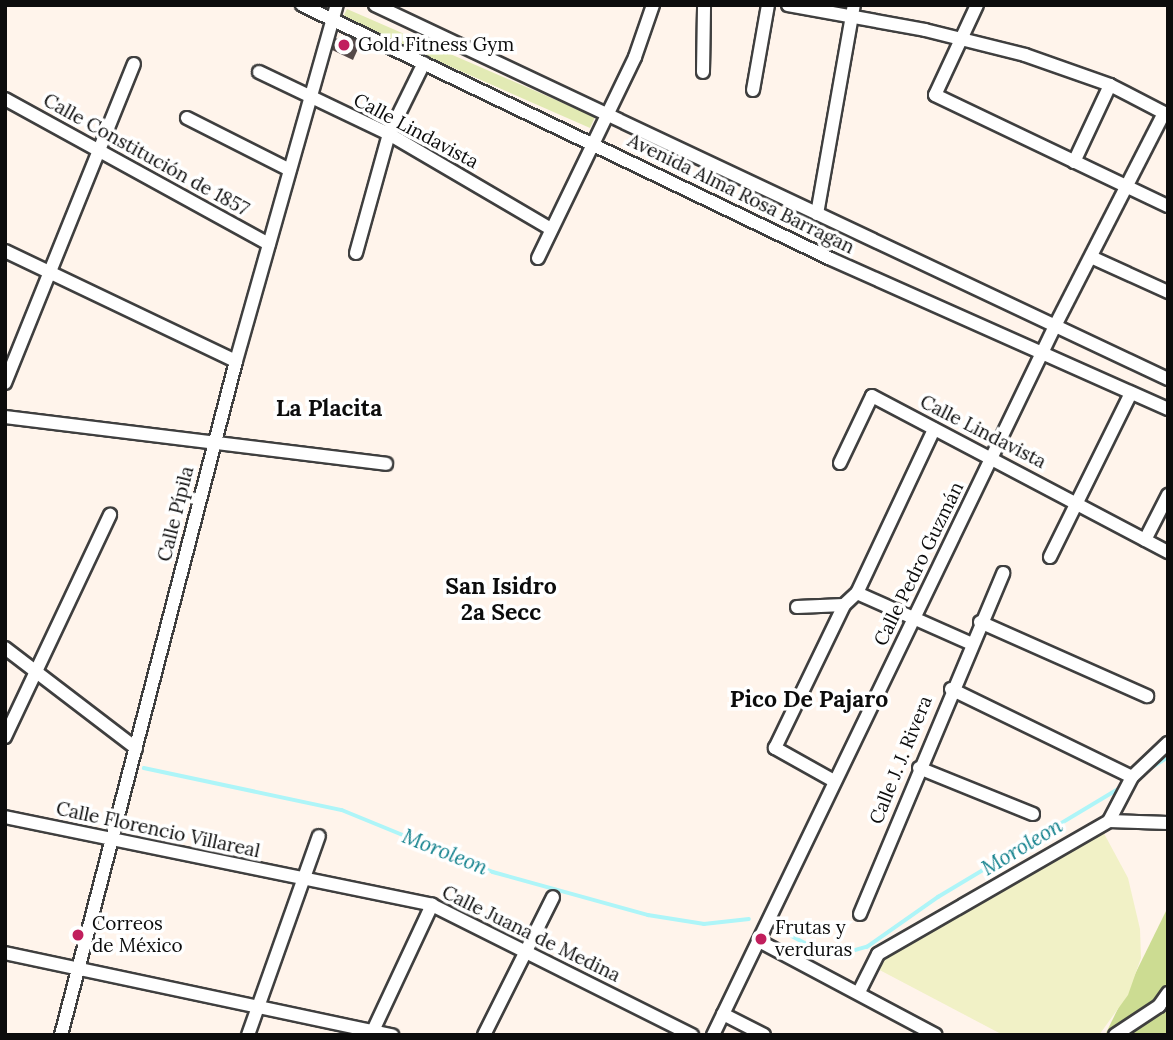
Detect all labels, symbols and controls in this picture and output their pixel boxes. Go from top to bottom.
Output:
place label: Gold Fitness Gym [358,34,514,56]
marker: Gold Fitness Gym [336,37,352,53]
street label: Calle Lindavista [350,88,482,174]
street label: Calle Constitución de 1857 [39,89,253,221]
street label: Avenida Alma Rosa Barragan [624,129,858,259]
street label: Calle Lindavista [916,390,1050,474]
district label: La Placita [276,394,382,422]
street label: Calle Pípila [153,464,199,564]
street label: Calle Pedro Guzmán [869,478,969,650]
district label: San Isidro 2a Secc [445,572,557,626]
district label: Pico De Pajaro [730,685,888,713]
street label: Calle J. J. Rivera [865,692,937,828]
street label: Calle Florencio Villareal [54,797,262,863]
water label: Moroleon [977,813,1067,881]
water label: Moroleon [399,823,491,881]
street label: Calle Juana de Medina [438,881,624,987]
place label: Correos de México [92,913,183,957]
place label: Frutas y verduras [775,917,852,961]
marker: Correos de México [70,927,86,943]
marker: Frutas y verduras [753,931,769,947]

